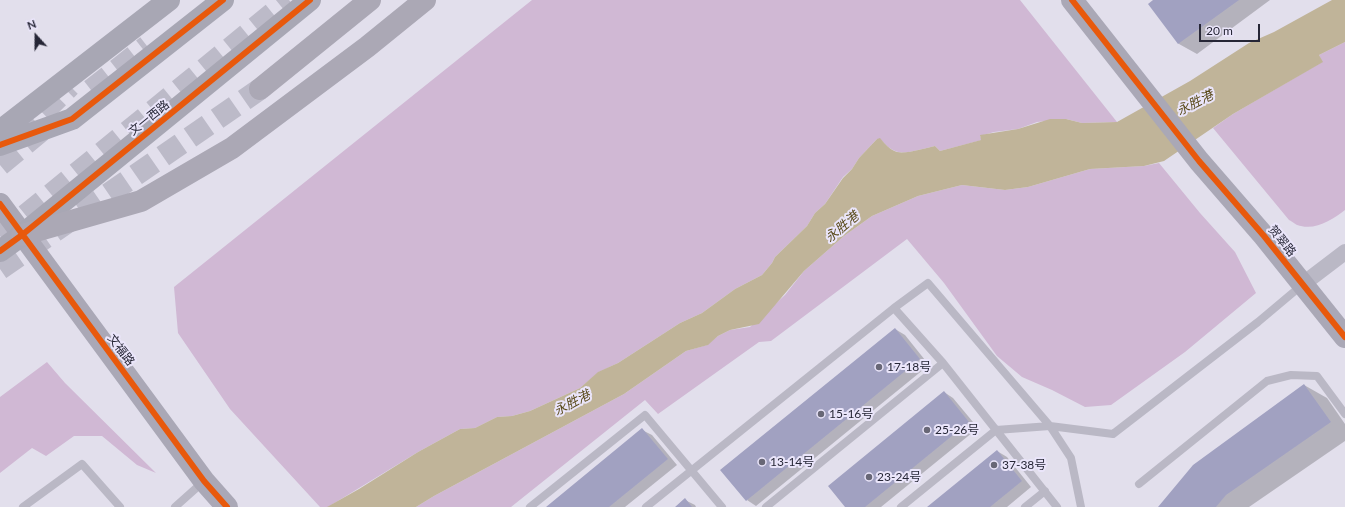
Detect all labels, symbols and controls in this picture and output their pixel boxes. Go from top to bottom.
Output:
north arrow [16,16,56,56]
scale bar [1201,16,1262,42]
text: N [25,17,38,32]
text: 20 m [1206,23,1233,38]
water label: 永胜港 [1174,87,1216,119]
street label: 文一西路 [126,97,172,139]
water label: 永胜港 [822,208,862,246]
street label: 贺翠路 [1265,222,1299,260]
street label: 文福路 [104,331,138,369]
place label: 17-18号 [887,360,931,374]
marker: 17-18号 [874,362,884,372]
water label: 永胜港 [551,387,593,419]
place label: 15-16号 [829,407,873,421]
marker: 15-16号 [816,409,826,419]
place label: 25-26号 [935,423,979,437]
marker: 25-26号 [922,425,932,435]
place label: 13-14号 [770,455,814,469]
marker: 13-14号 [757,457,767,467]
place label: 37-38号 [1002,458,1046,472]
marker: 37-38号 [989,460,999,470]
place label: 23-24号 [877,470,921,484]
marker: 23-24号 [864,472,874,482]

